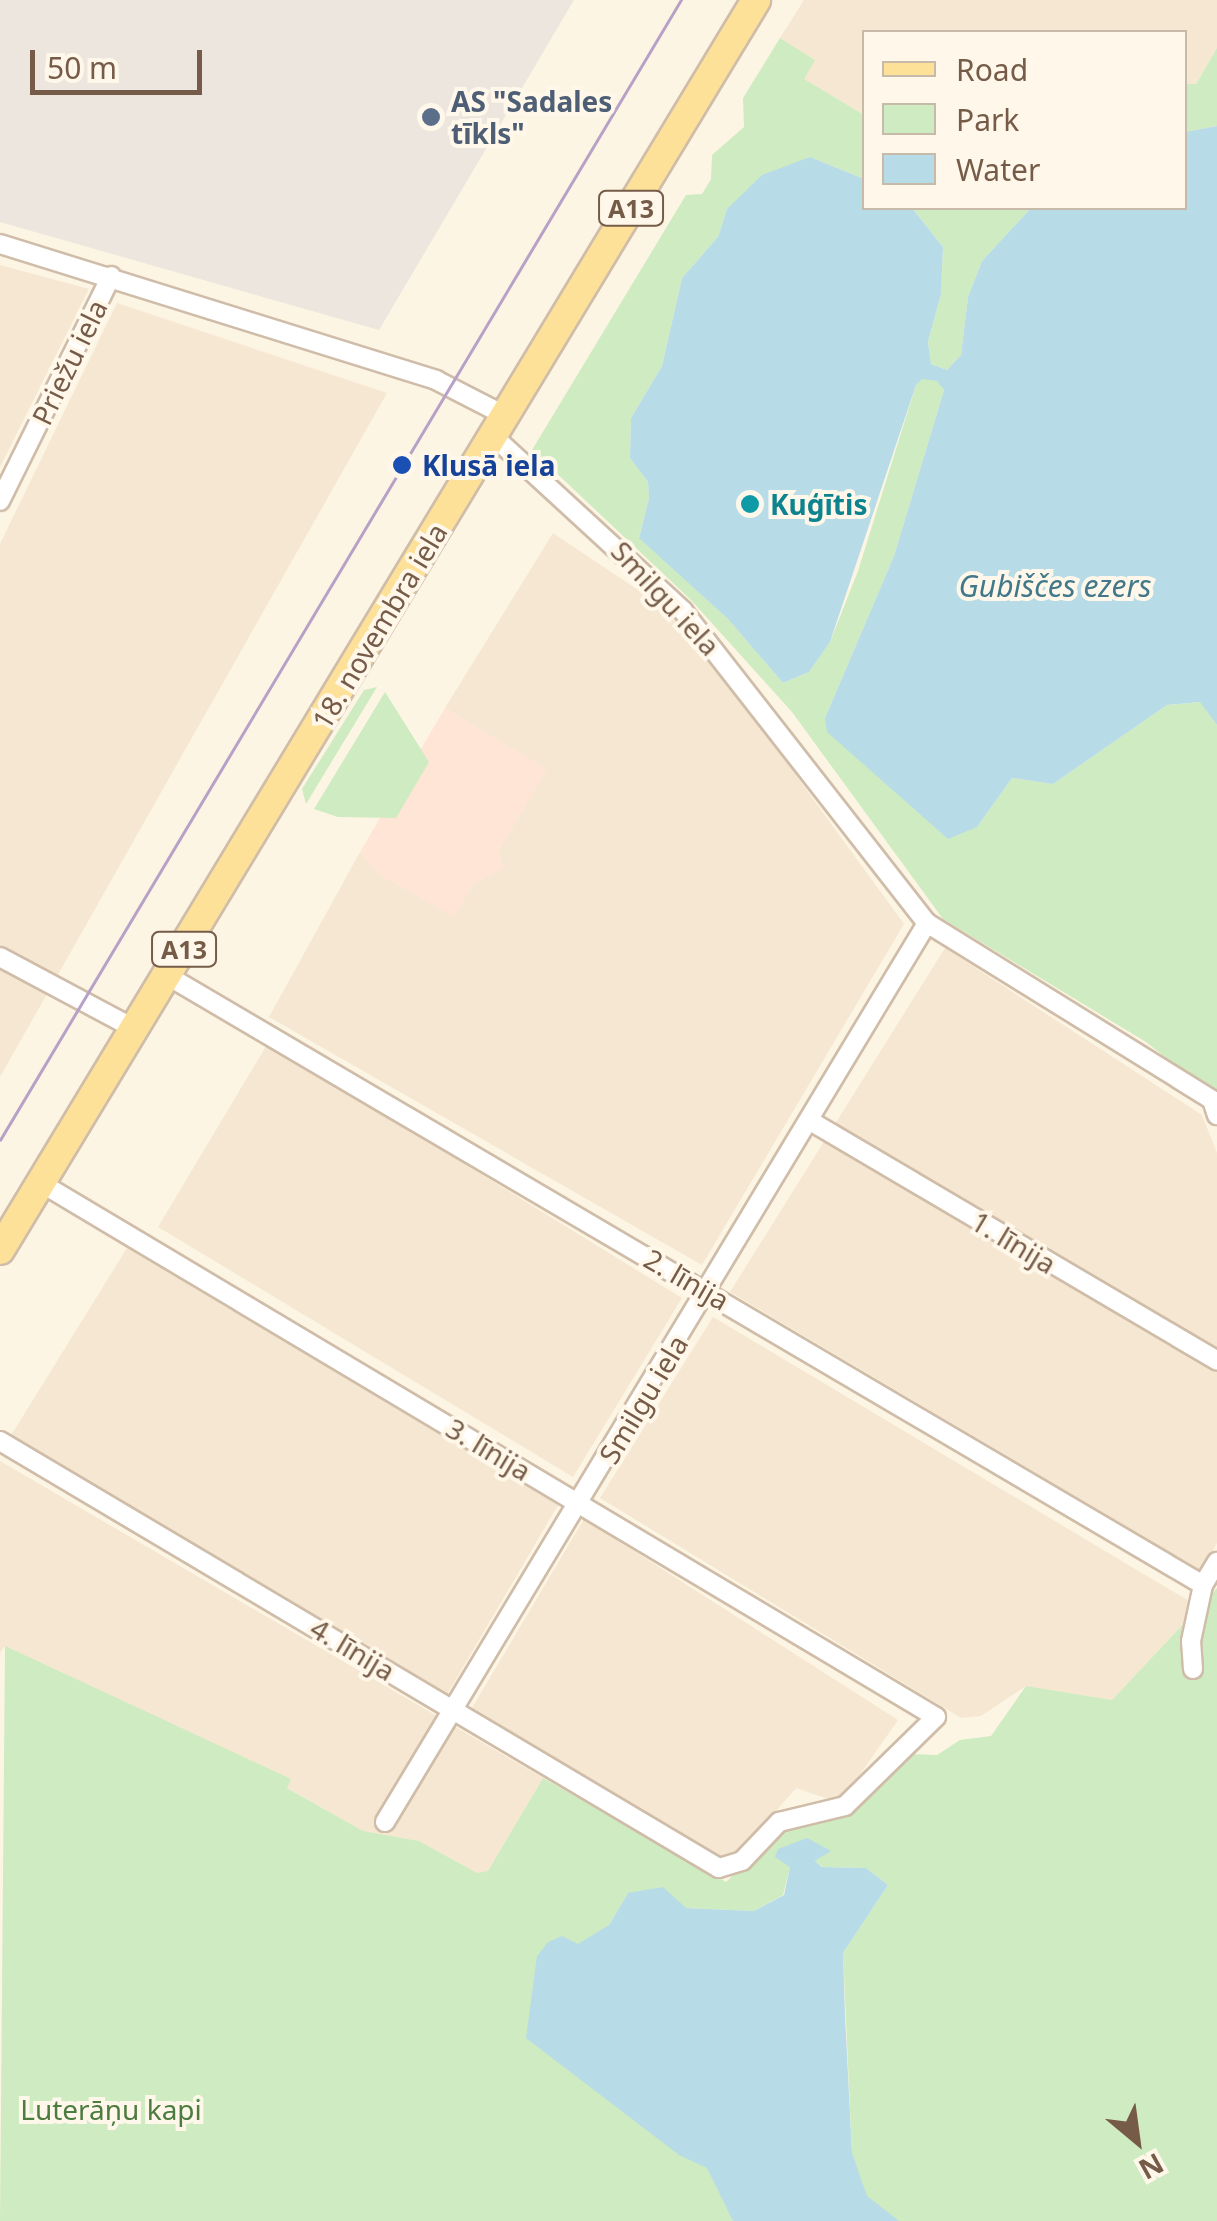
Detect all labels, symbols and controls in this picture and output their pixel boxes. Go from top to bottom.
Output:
scale bar [35,30,208,92]
legend [862,30,1187,210]
text: 50 m [47,47,117,88]
text: Road [956,49,1028,90]
place label: AS "Sadales tīkls" [451,84,612,150]
text: Park [956,99,1019,140]
marker: AS "Sadales tīkls" [420,106,442,128]
text: Water [956,149,1040,190]
road number: A13 [596,188,666,228]
street label: Priežu iela [24,294,114,430]
place label: Klusā iela [422,448,555,482]
marker: Klusā iela [391,454,413,476]
place label: Kuģītis [770,487,867,521]
marker: Kuģītis [739,493,761,515]
street label: 18. novembra iela [304,517,454,735]
street label: Smilgu iela [605,534,727,662]
water label: Gubiščes ezers [959,568,1151,604]
road number: A13 [149,929,219,969]
street label: 1. līnija [966,1204,1062,1280]
street label: 2. līnija [638,1241,736,1317]
street label: Smilgu iela [592,1329,694,1469]
street label: 3. līnija [441,1411,537,1487]
street label: 4. līnija [305,1611,401,1687]
north arrow [1087,2091,1187,2191]
park label: Luterāņu kapi [20,2092,202,2126]
text: N [1132,2145,1171,2189]

